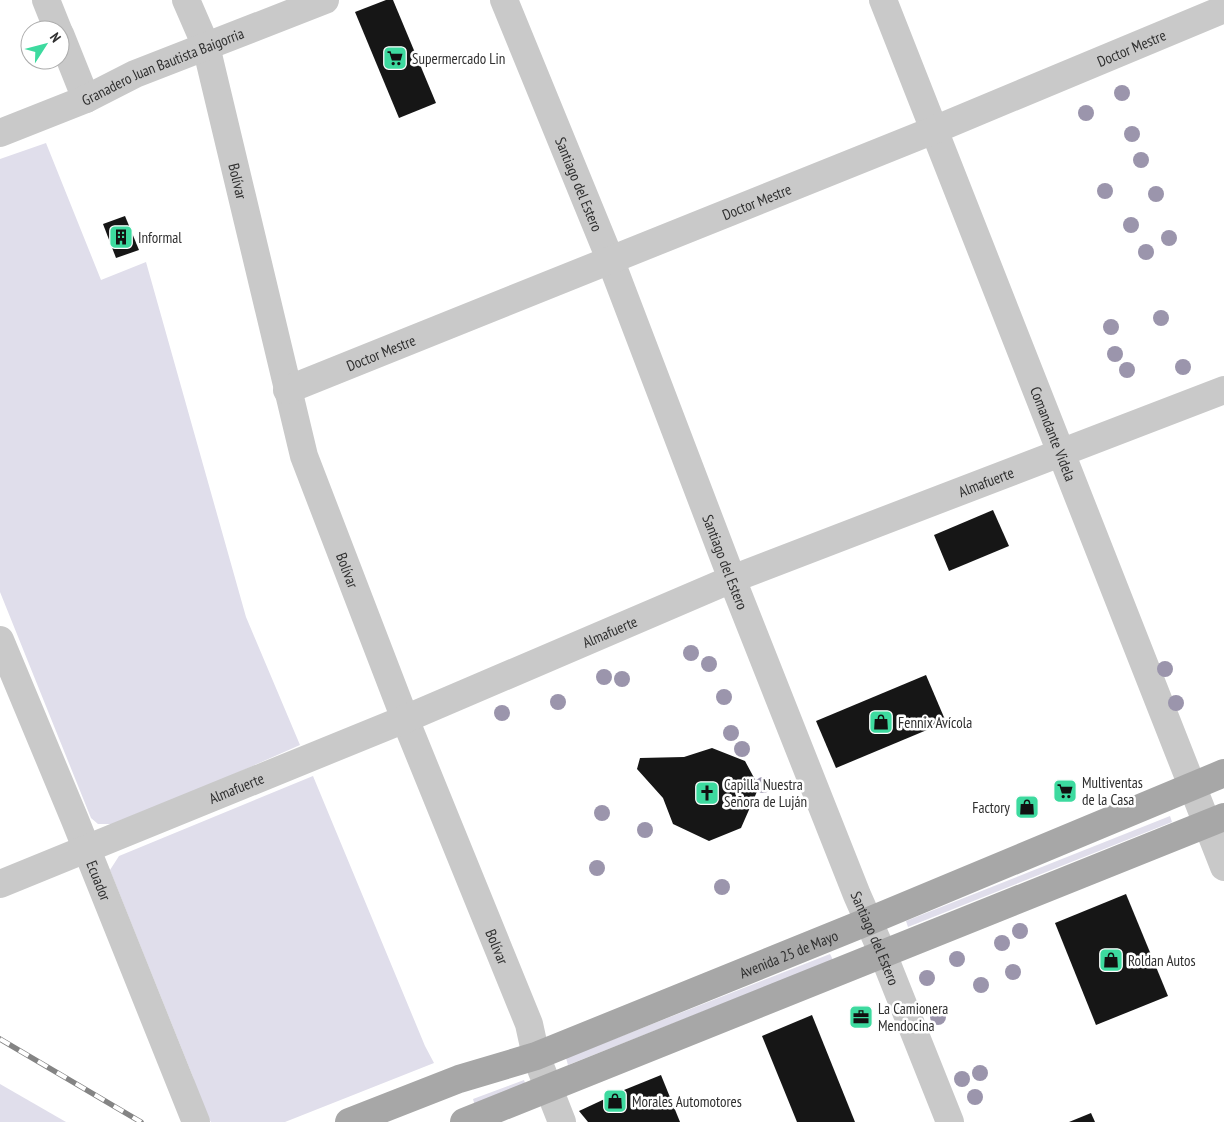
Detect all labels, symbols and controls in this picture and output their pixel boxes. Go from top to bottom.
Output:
north arrow [20,20,70,70]
street label: Granadero Juan Bautista Baigorria [79,23,246,109]
street label: Doctor Mestre [1094,25,1169,70]
text: N [46,29,65,46]
supermarket icon: Supermercado Lin [382,45,408,71]
place label: Supermercado Lin [412,49,505,68]
street label: Santiago del Estero [552,134,607,234]
street label: Bolívar [225,161,252,202]
street label: Doctor Mestre [719,179,794,224]
building icon: Informal [108,224,134,250]
place label: Informal [138,228,182,247]
street label: Doctor Mestre [343,330,418,375]
street label: Comandante Videla [1026,384,1081,484]
street label: Almafuerte [956,462,1016,501]
street label: Santiago del Estero [699,512,753,612]
street label: Bolívar [332,550,364,591]
street label: Almafuerte [579,611,640,651]
shop icon: Fennix Avícola [868,709,894,735]
place label: Fennix Avícola [898,713,972,732]
street label: Almafuerte [206,768,266,807]
place label: Multiventas de la Casa [1082,773,1143,809]
place label: Capilla Nuestra Señora de Luján [724,775,807,811]
supermarket icon: Multiventas de la Casa [1052,778,1078,804]
church icon: Capilla Nuestra Señora de Luján [694,780,720,806]
shop icon: Factory [1014,794,1040,820]
place label: Factory [972,798,1010,817]
street label: Ecuador [83,858,116,904]
street label: Santiago del Estero [847,888,904,988]
street label: Avenida 25 de Mayo [737,925,841,982]
street label: Bolívar [482,926,513,968]
shop icon: Roldan Autos [1098,947,1124,973]
place label: Roldan Autos [1128,951,1196,970]
place label: La Camionera Mendocina [878,999,948,1035]
office icon: La Camionera Mendocina [848,1004,874,1030]
shop icon: Morales Automotores [602,1088,628,1114]
place label: Morales Automotores [632,1092,742,1111]

